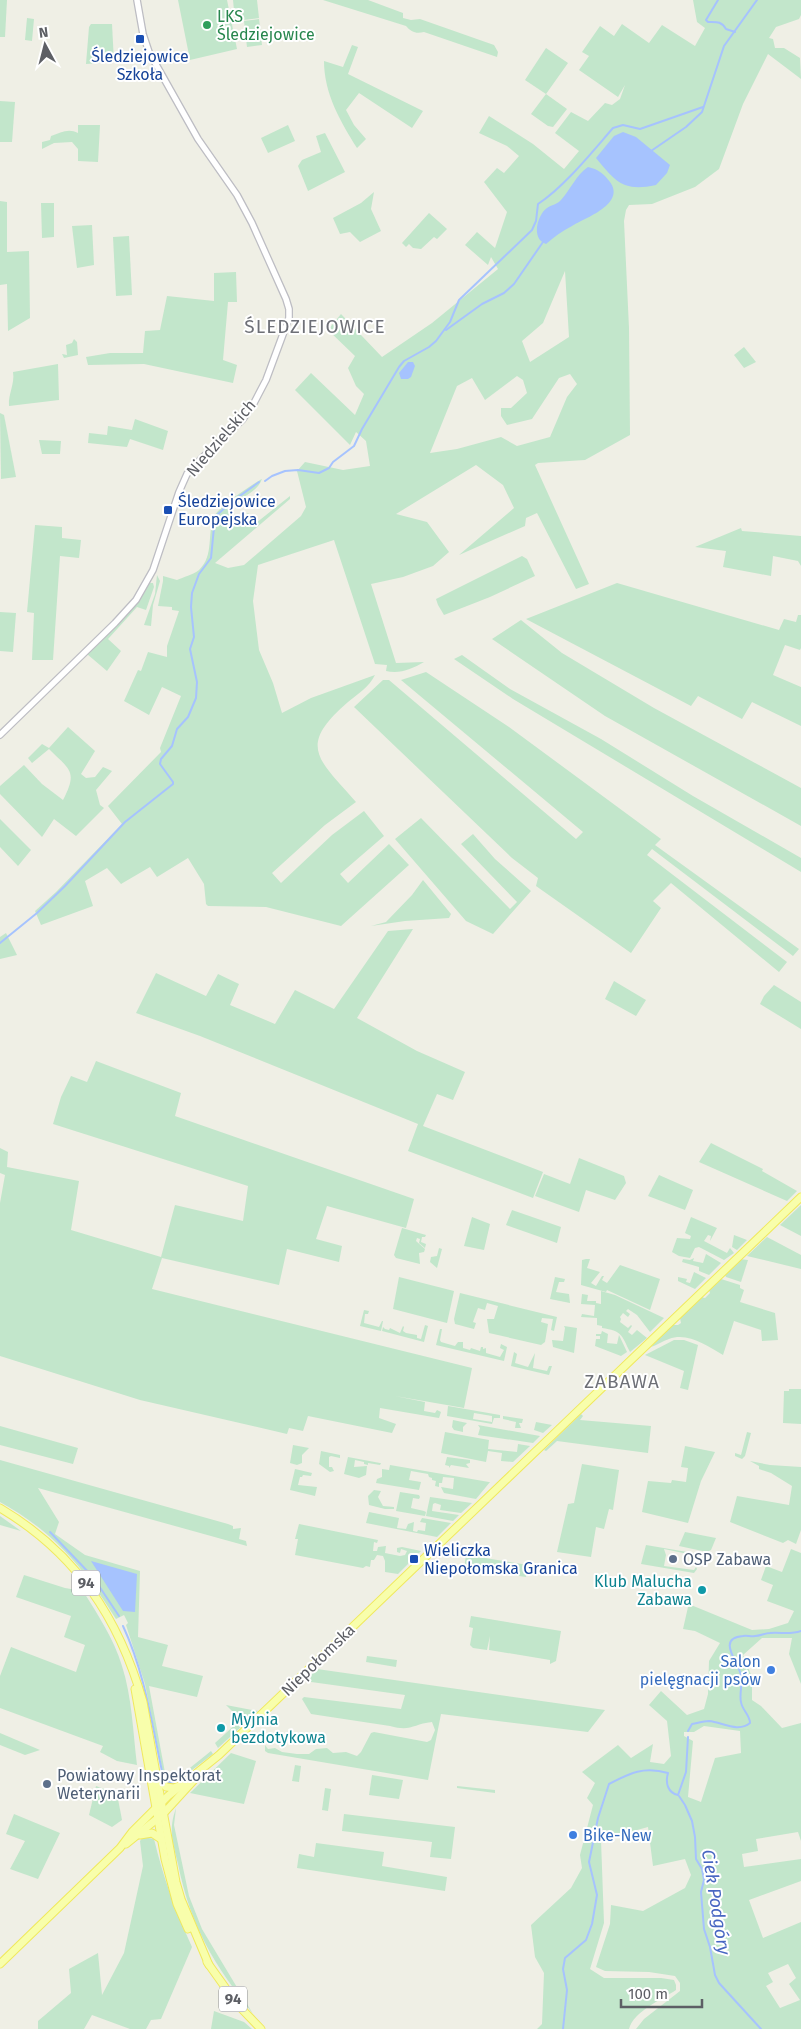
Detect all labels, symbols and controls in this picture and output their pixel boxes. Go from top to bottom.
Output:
place label: LKS Śledziejowice [217,7,315,44]
marker: LKS Śledziejowice [201,19,213,31]
north arrow [20,20,70,70]
text: N [38,24,49,42]
marker: Śledziejowice Szkoła [134,33,146,45]
place label: Śledziejowice Szkoła [91,46,189,84]
district label: ŚLEDZIEJOWICE [244,315,386,338]
street label: Niedzielskich [182,396,260,480]
place label: Śledziejowice Europejska [178,491,276,529]
marker: Śledziejowice Europejska [162,504,174,516]
district label: ZABAWA [584,1370,660,1393]
place label: Wieliczka Niepołomska Granica [424,1541,578,1578]
place label: OSP Zabawa [683,1550,771,1569]
marker: Wieliczka Niepołomska Granica [408,1553,420,1565]
marker: OSP Zabawa [667,1553,679,1565]
road number: 94 [72,1570,100,1596]
place label: Klub Malucha Zabawa [594,1572,692,1609]
marker: Klub Malucha Zabawa [696,1584,708,1596]
street label: Niepołomska [277,1620,359,1700]
place label: Salon pielęgnacji psów [640,1652,762,1689]
marker: Salon pielęgnacji psów [765,1664,777,1676]
place label: Myjnia bezdotykowa [231,1710,326,1747]
marker: Myjnia bezdotykowa [215,1722,227,1734]
place label: Powiatowy Inspektorat Weterynarii [57,1766,221,1803]
marker: Powiatowy Inspektorat Weterynarii [41,1778,53,1790]
place label: Bike-New [583,1826,652,1845]
marker: Bike-New [567,1829,579,1841]
water label: Ciek Podgóry [697,1848,735,1957]
scale bar [621,1976,702,2008]
text: 100 m [628,1985,668,2003]
road number: 94 [219,1986,247,2012]

